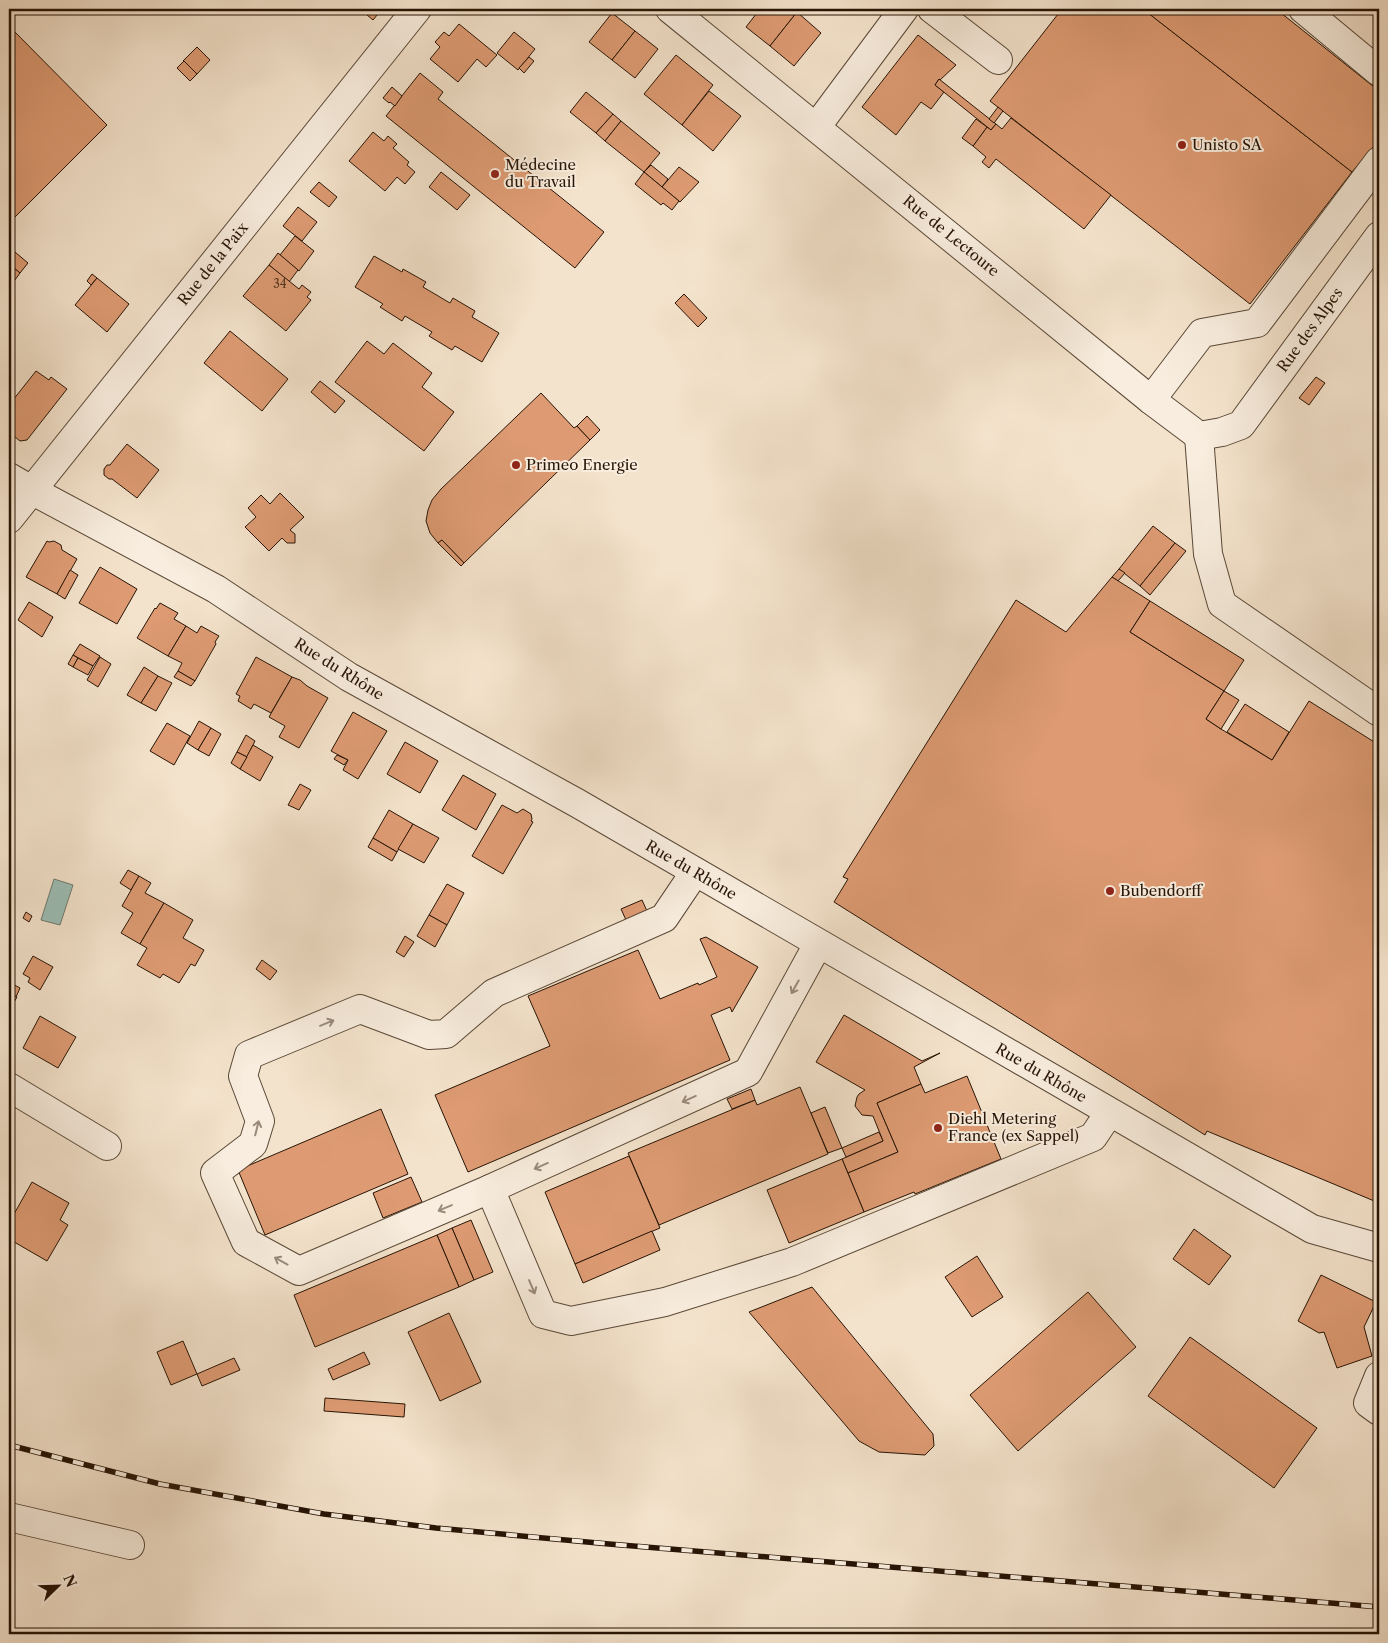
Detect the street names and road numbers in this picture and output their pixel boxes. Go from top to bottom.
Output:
street label: Rue de Lectoure [899,191,1003,280]
street label: Rue de la Paix [173,218,252,309]
street label: Rue des Alpes [1273,284,1347,376]
street label: Rue du Rhône [291,633,388,704]
street label: Rue du Rhône [642,836,740,903]
street label: Rue du Rhône [992,1039,1090,1106]

